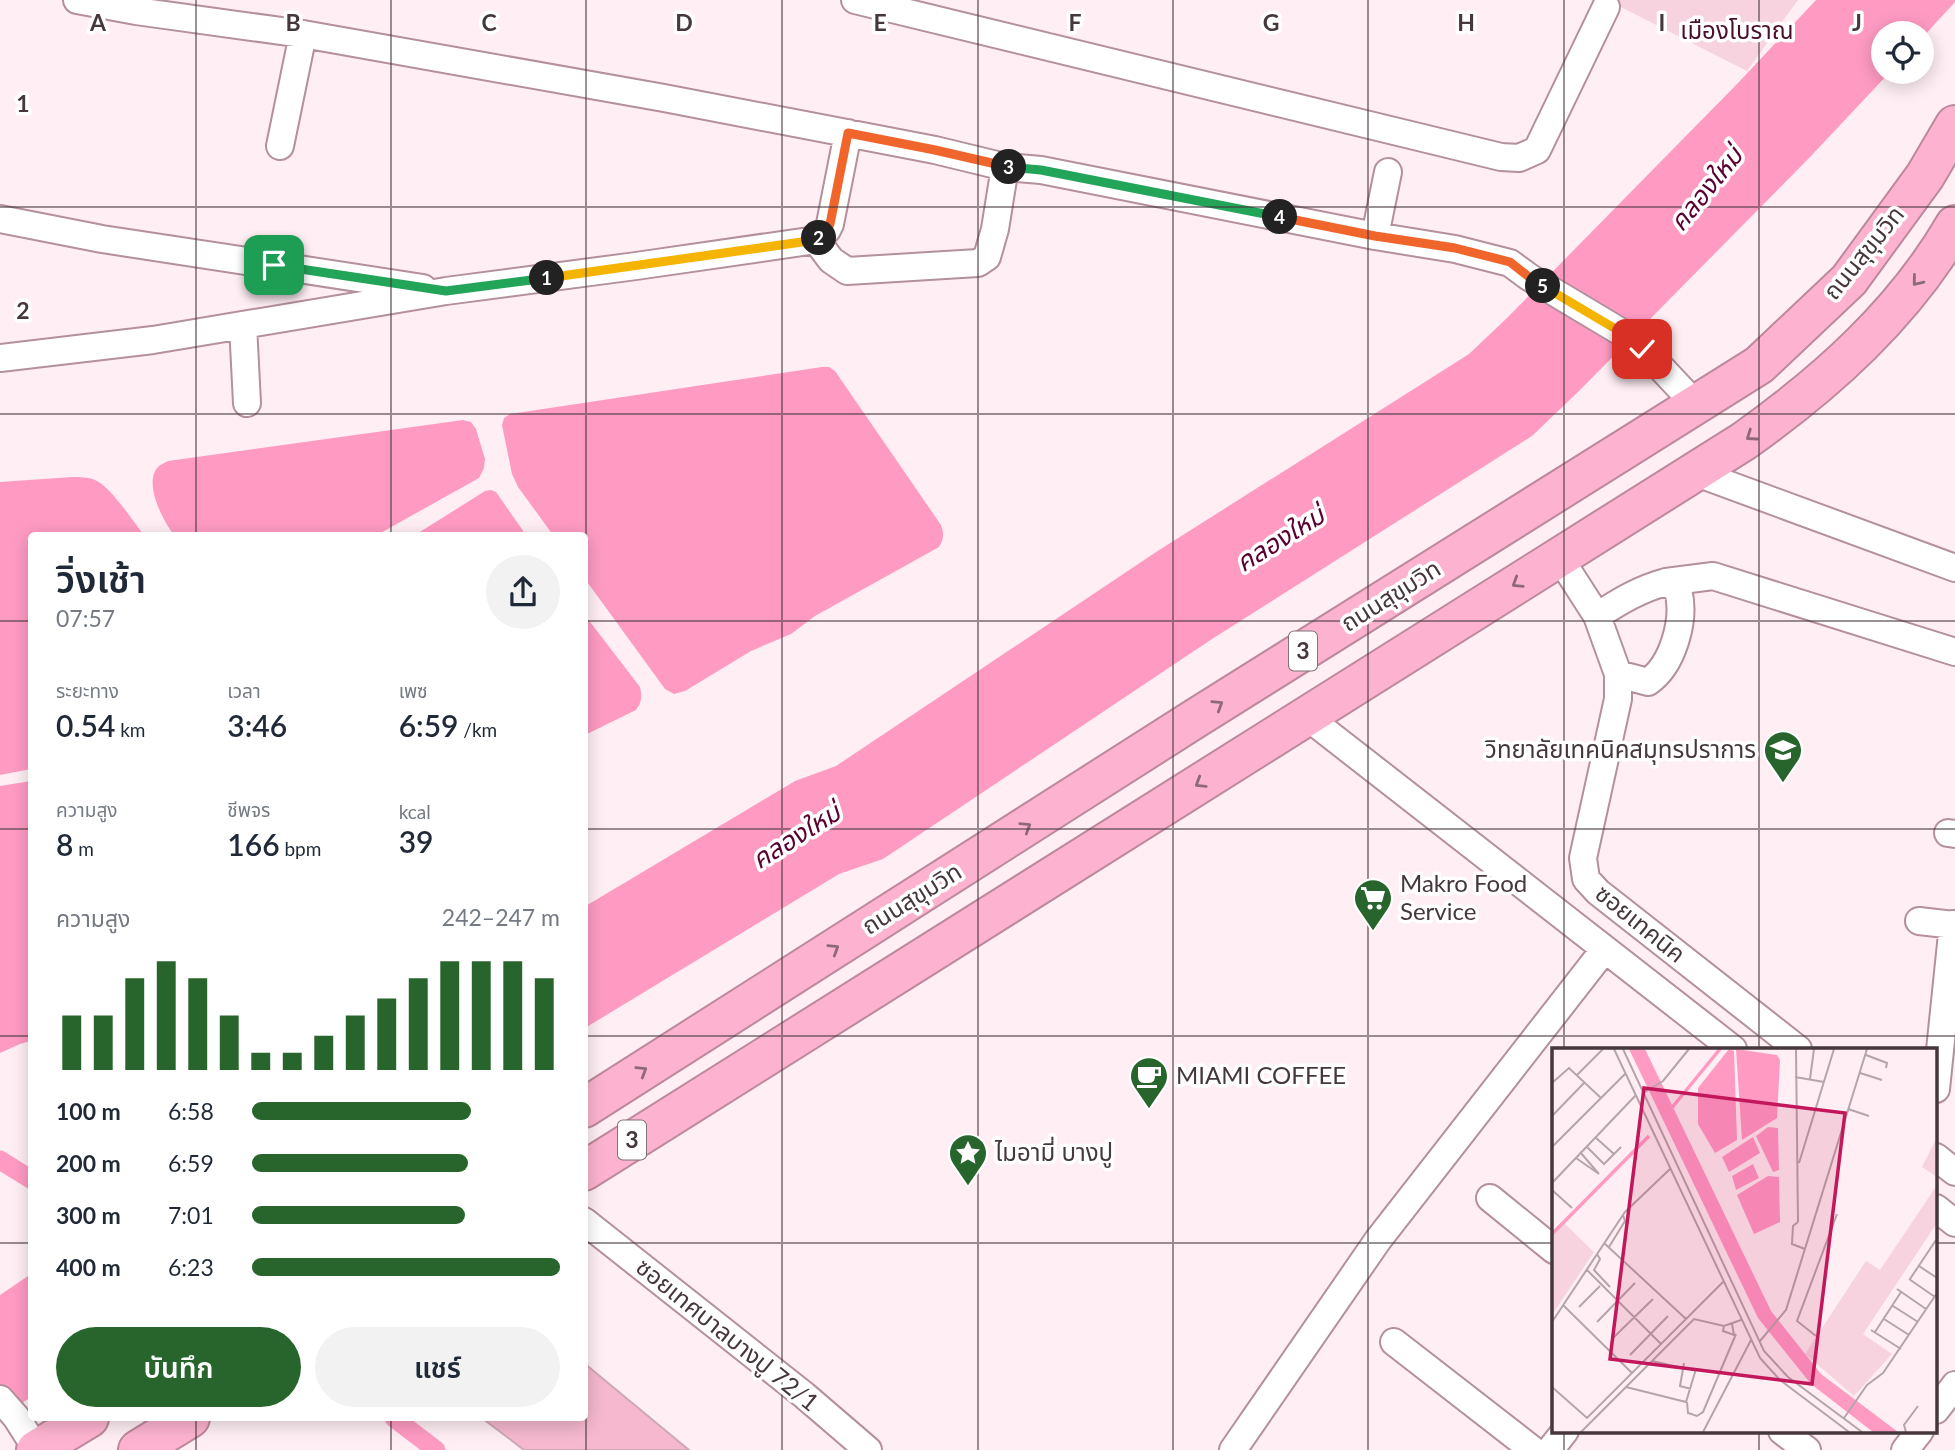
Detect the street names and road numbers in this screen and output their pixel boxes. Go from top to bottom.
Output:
street label: ถนนสุขุมวิท [1816,199,1911,306]
street label: ถนนสุขุมวิท [1335,553,1446,638]
road number: 3 [1289,632,1317,670]
street label: ถนนสุขุมวิท [856,856,967,941]
street label: ซอยเทคนิค [1590,878,1692,968]
road number: 3 [618,1120,646,1160]
street label: ซอยเทศบาลบางปู 72/1 [630,1251,825,1418]

